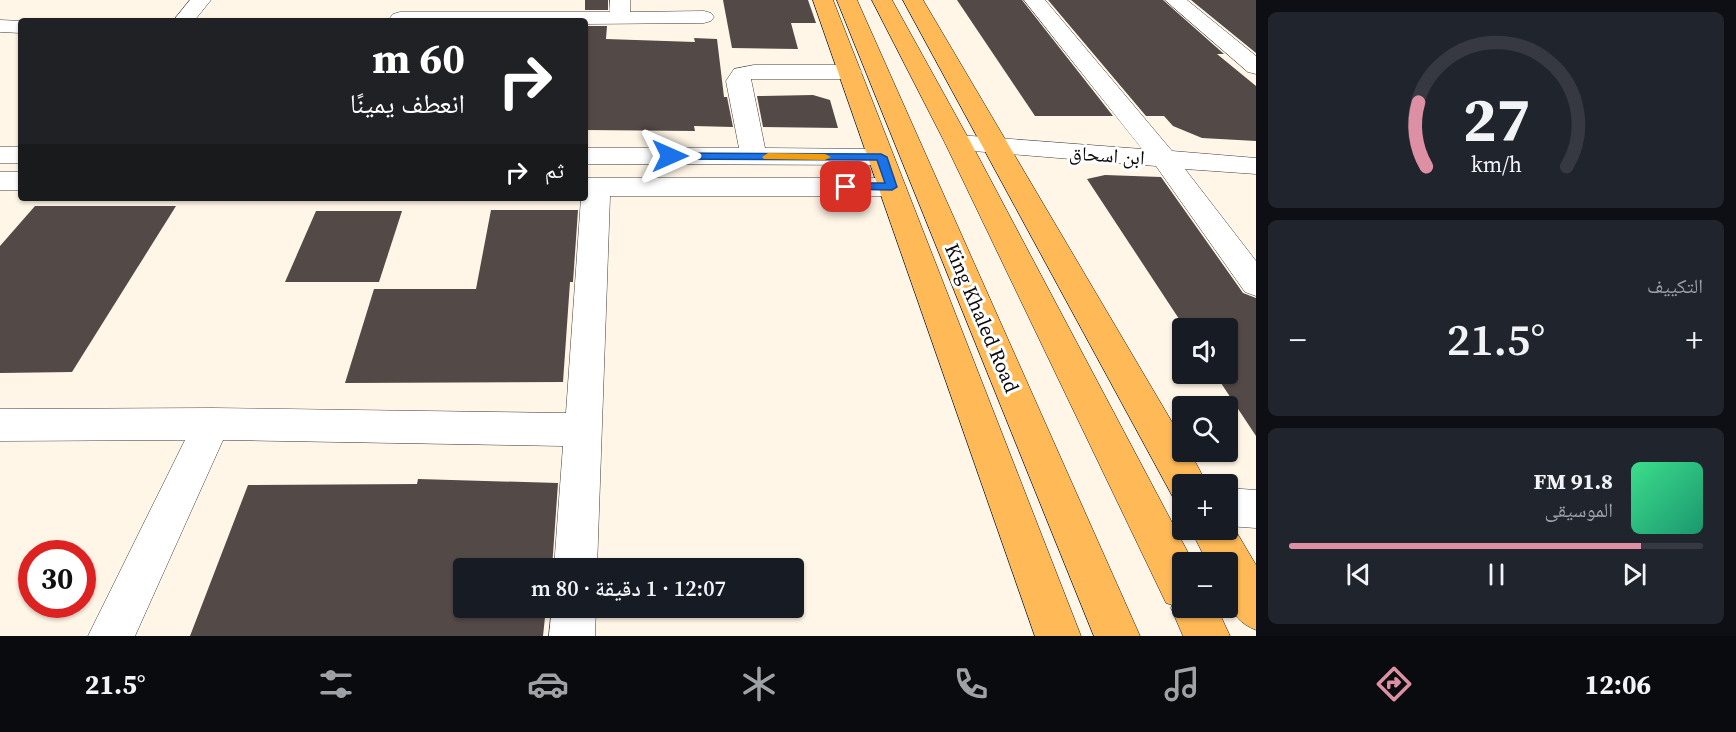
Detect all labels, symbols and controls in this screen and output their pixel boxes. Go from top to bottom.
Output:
text: 60 m [372,29,465,87]
icon: right [486,42,564,120]
text: 27 [1462,76,1530,162]
text: انعطف يمينًا [350,85,465,122]
position arrow [638,124,702,188]
street label: ابن اسحاق [1068,138,1146,172]
text: km/h [1470,150,1522,179]
text: ثم [545,155,564,185]
icon: right [500,156,533,189]
pin [820,161,871,212]
icon: arrive [829,170,862,203]
street label: King Khaled Road [938,239,1026,397]
text: التكييف [1647,272,1703,300]
text: 21.5° [1447,308,1545,370]
text: − [1289,317,1307,362]
text: + [1686,317,1703,362]
map controls [1172,318,1238,618]
button: sound [1172,318,1238,384]
button: search [1172,396,1238,462]
text: 91.8 FM [1534,466,1613,496]
button: + [1172,474,1238,540]
text: الموسيقى [1545,496,1613,524]
speed limit sign: 30 [18,540,96,618]
button: − [1172,552,1238,618]
icon: previous [1342,558,1375,591]
icon: pause [1480,558,1513,591]
icon: next [1618,558,1651,591]
text: 12:07 · 1 دقيقة · 80 m [531,573,726,603]
icon: filters [315,663,357,705]
icon: car [527,663,569,705]
icon: climate [738,663,780,705]
icon: phone [950,663,992,705]
icon: music [1161,663,1203,705]
icon: directions [1373,663,1415,705]
text: 21.5° [85,666,146,703]
text: 12:06 [1585,666,1651,703]

